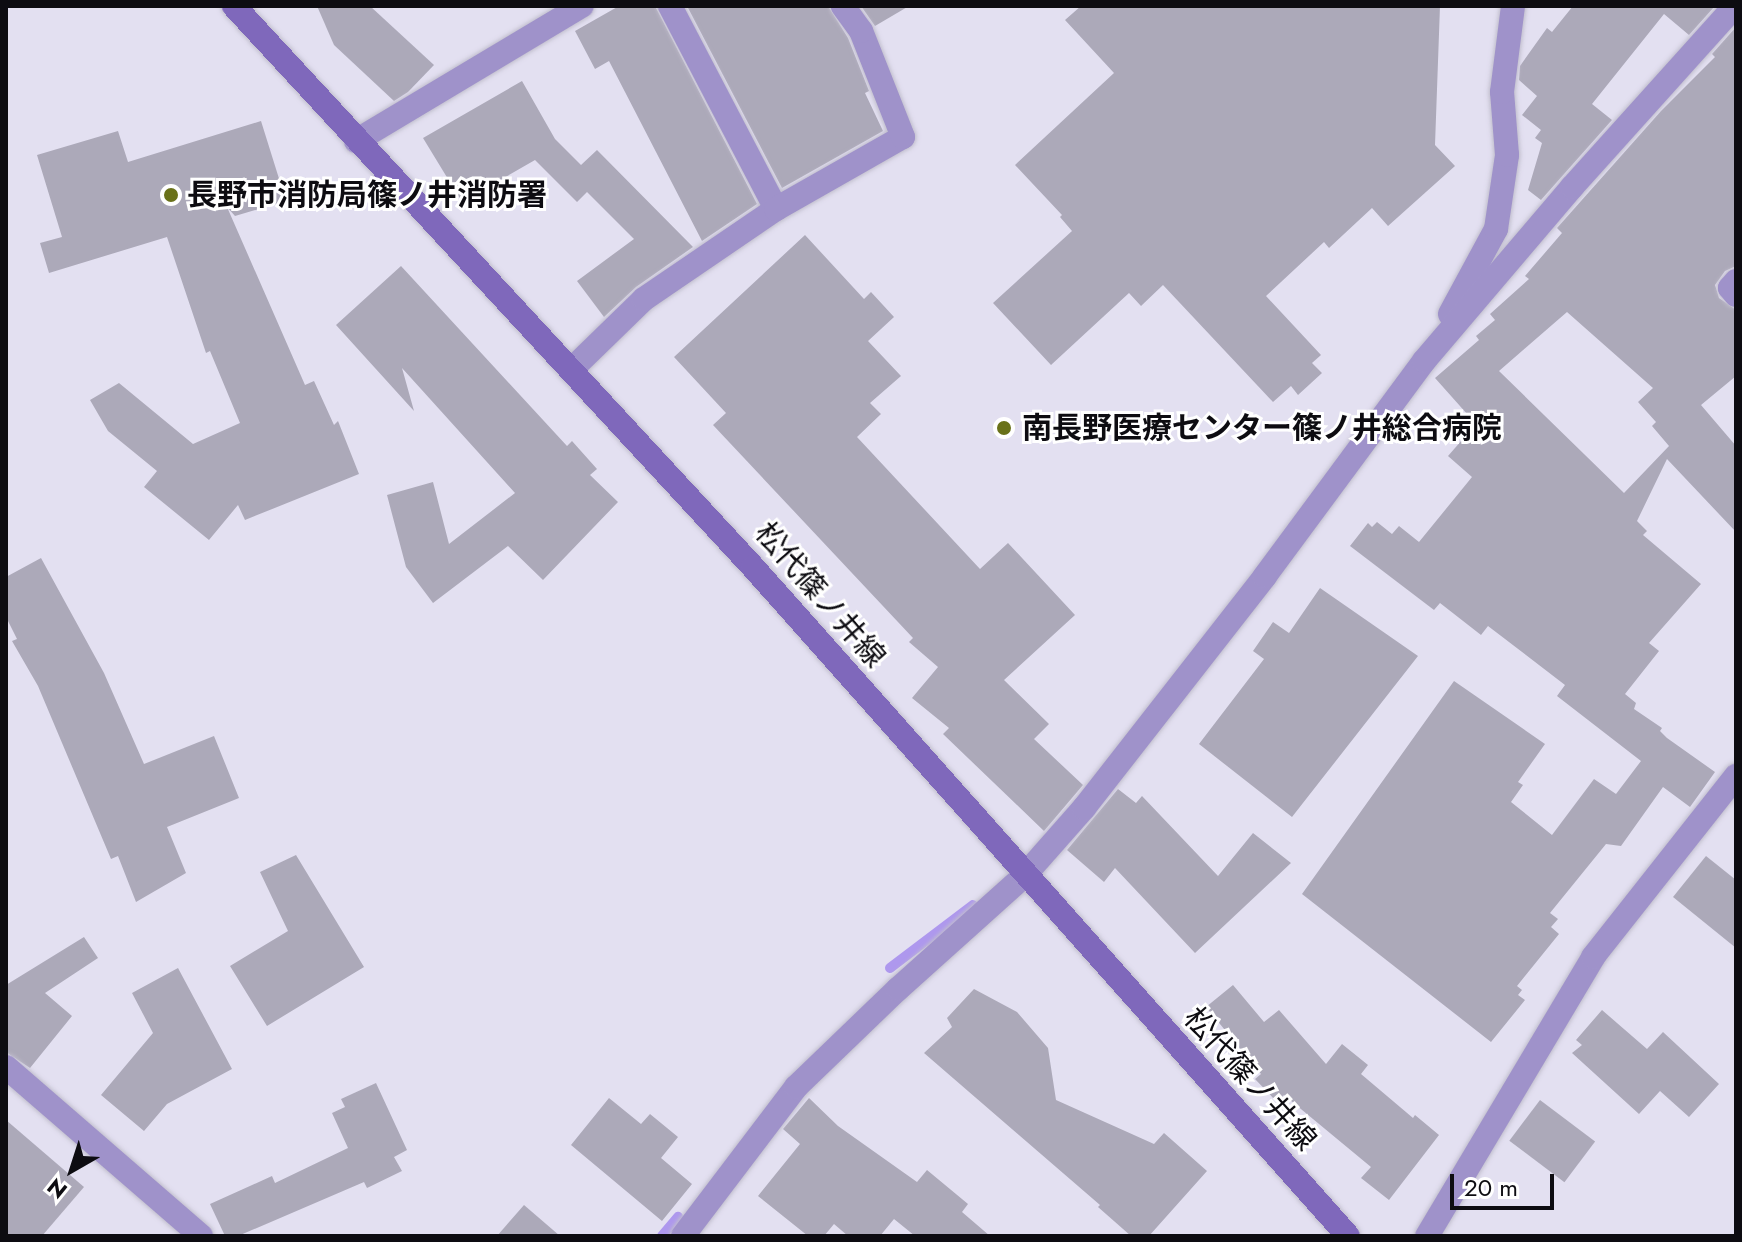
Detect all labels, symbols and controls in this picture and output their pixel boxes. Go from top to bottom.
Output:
place label: 長野市消防局篠ノ井消防署 [187,177,547,213]
marker: 長野市消防局篠ノ井消防署 [162,186,180,204]
place label: 南長野医療センター篠ノ井総合病院 [1022,410,1502,446]
marker: 南長野医療センター篠ノ井総合病院 [993,417,1015,439]
street label: 松代篠ノ井線 [747,515,893,675]
street label: 松代篠ノ井線 [1176,1000,1324,1158]
north arrow [32,1130,112,1210]
scale bar [1454,1158,1558,1208]
text: 20 m [1464,1170,1518,1205]
text: N [40,1171,74,1207]

